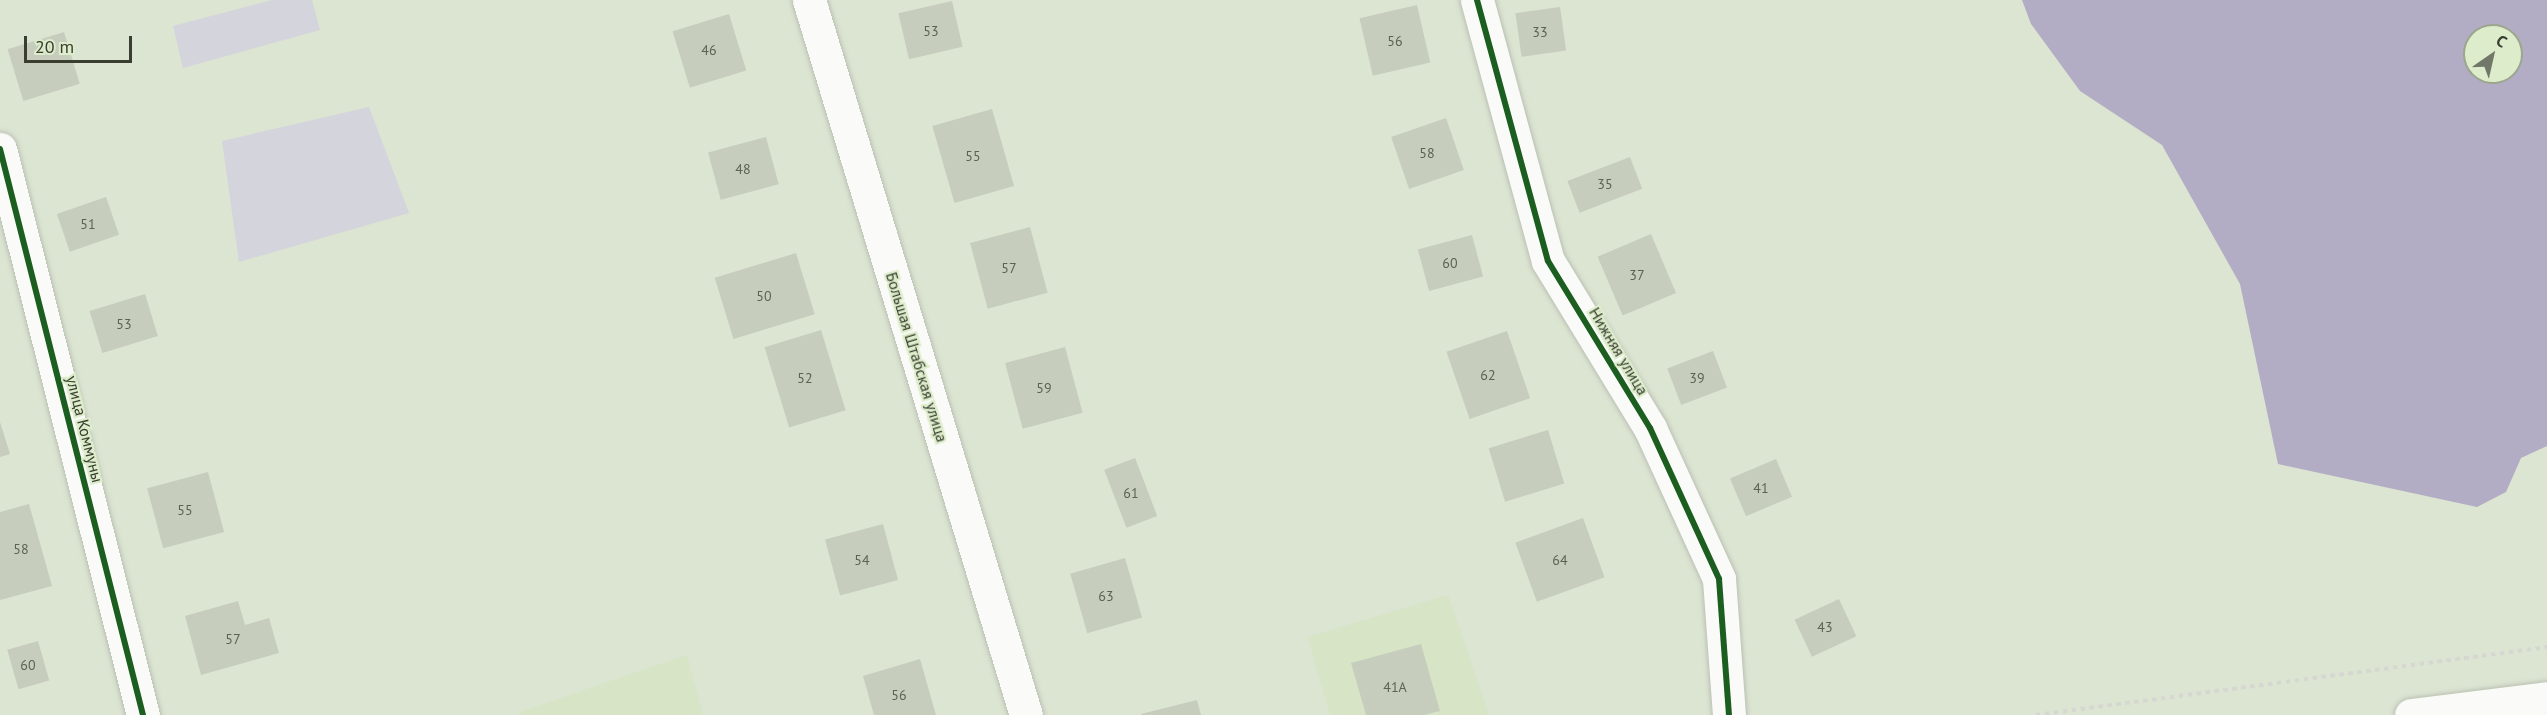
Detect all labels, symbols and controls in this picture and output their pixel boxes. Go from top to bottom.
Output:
house number: 53 [923,23,939,39]
scale bar [27,24,135,62]
house number: 33 [1532,24,1548,40]
north arrow [2463,24,2523,84]
text: С [2493,30,2511,52]
house number: 56 [1387,33,1403,49]
text: 20 m [35,35,74,58]
house number: 46 [701,42,717,58]
house number: 58 [1419,145,1435,161]
house number: 55 [965,148,981,164]
house number: 48 [735,161,751,177]
house number: 35 [1597,176,1613,192]
house number: 51 [80,216,96,232]
house number: 60 [1442,255,1458,271]
house number: 57 [1001,260,1017,276]
house number: 37 [1629,267,1645,283]
street label: Большая Штабская улица [882,270,952,444]
house number: 50 [756,288,772,304]
street label: Нижняя улица [1585,304,1653,398]
house number: 53 [116,316,132,332]
house number: 62 [1480,367,1496,383]
house number: 52 [797,370,813,386]
house number: 39 [1689,370,1705,386]
street label: улица Коммуны [62,374,108,484]
house number: 59 [1036,380,1052,396]
house number: 41 [1753,480,1769,496]
house number: 61 [1123,485,1139,501]
house number: 55 [177,502,193,518]
house number: 58 [13,541,29,557]
house number: 54 [854,552,870,568]
house number: 64 [1552,552,1568,568]
house number: 63 [1098,588,1114,604]
house number: 43 [1817,619,1833,635]
house number: 57 [225,631,241,647]
house number: 60 [20,657,36,673]
house number: 41А [1383,679,1407,695]
house number: 56 [891,687,907,703]

